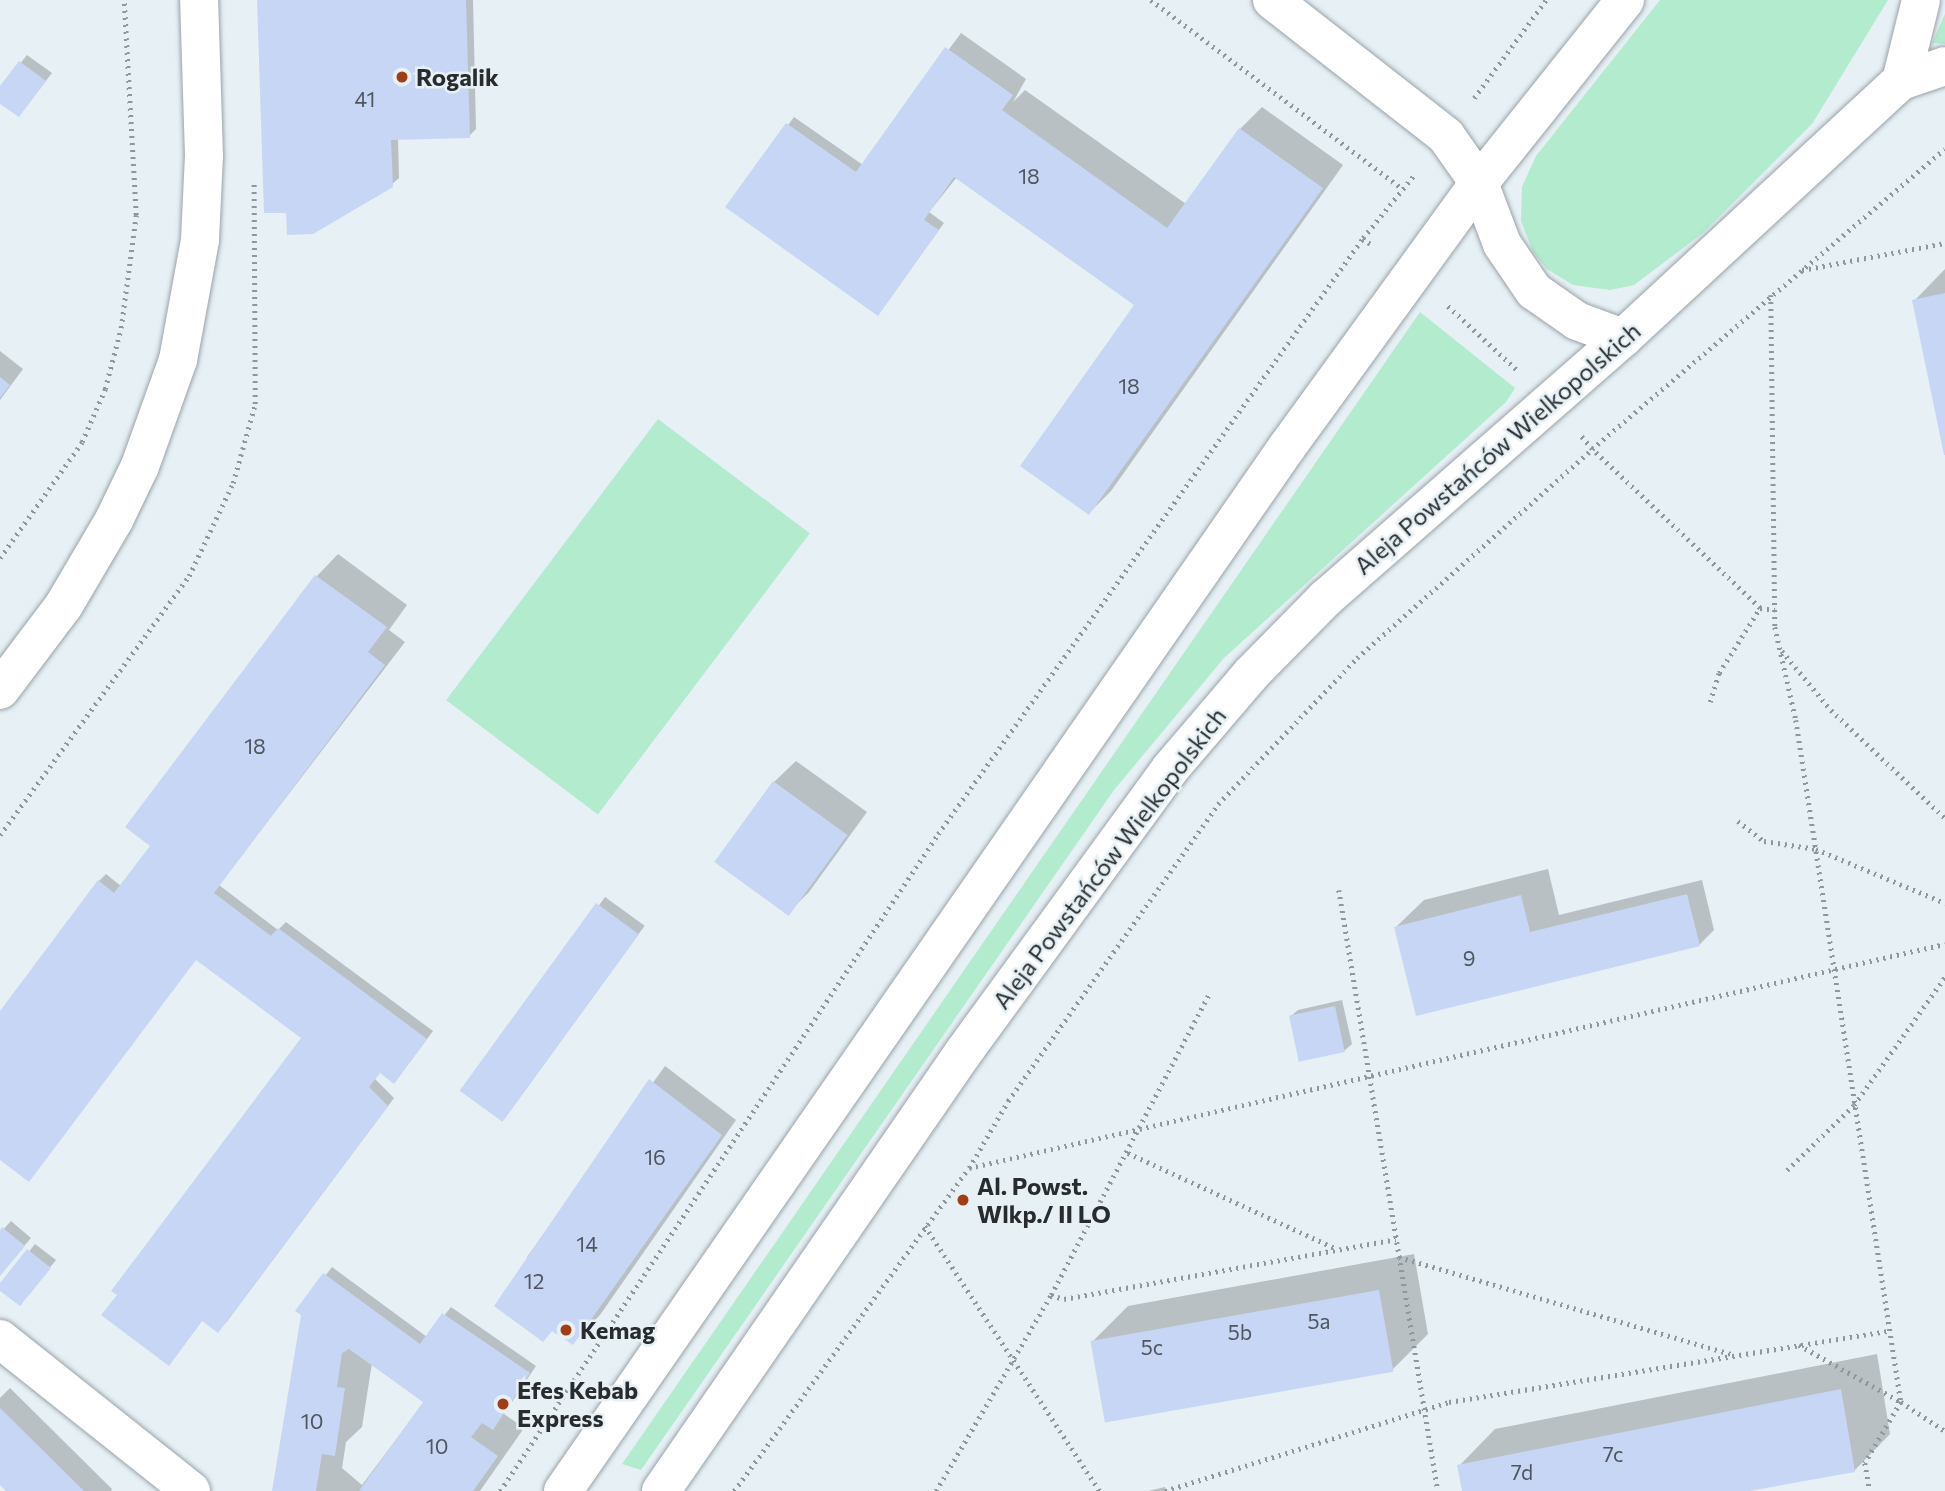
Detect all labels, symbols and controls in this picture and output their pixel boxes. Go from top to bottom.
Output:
place label: Rogalik [416,63,499,91]
marker: Rogalik [394,69,410,85]
house number: 41 [355,86,375,112]
house number: 18 [1018,163,1040,189]
street label: Aleja Powstańców Wielkopolskich [1348,316,1646,580]
house number: 18 [1118,373,1140,399]
street label: Aleja Powstańców Wielkopolskich [986,702,1232,1014]
house number: 18 [244,733,266,759]
house number: 9 [1463,945,1475,971]
house number: 16 [644,1144,666,1170]
place label: Al. Powst. Wlkp./ II LO [977,1172,1111,1228]
marker: Al. Powst. Wlkp./ II LO [955,1192,971,1208]
house number: 14 [576,1231,598,1257]
house number: 12 [524,1268,544,1294]
house number: 5a [1307,1308,1331,1334]
place label: Kemag [580,1316,655,1344]
house number: 5b [1228,1319,1252,1345]
marker: Kemag [558,1322,574,1338]
house number: 5c [1141,1334,1163,1360]
place label: Efes Kebab Express [517,1376,638,1432]
marker: Efes Kebab Express [495,1396,511,1412]
house number: 10 [301,1408,323,1434]
house number: 10 [426,1433,448,1459]
house number: 7c [1603,1441,1623,1467]
house number: 7d [1511,1459,1533,1485]

